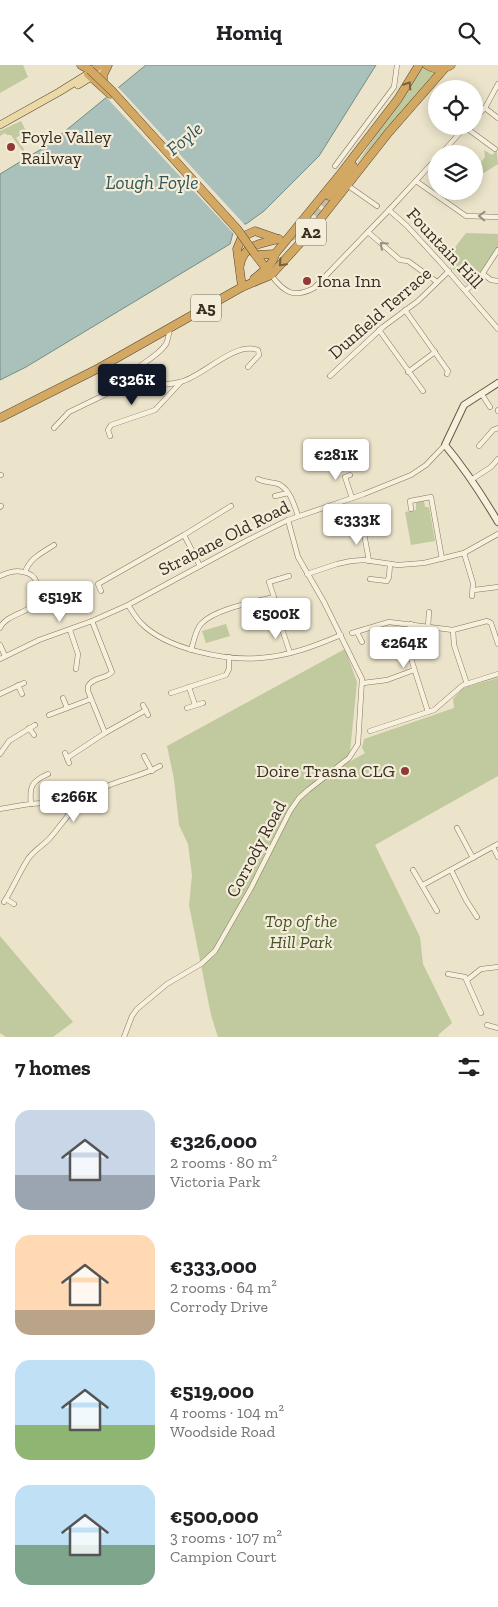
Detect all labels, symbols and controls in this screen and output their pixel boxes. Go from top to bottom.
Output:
icon: back [15,19,43,47]
text: Homiq [216,19,282,46]
icon: search [455,19,483,47]
map controls [428,80,483,200]
button: locate [428,80,483,135]
one-way arrow [401,81,411,90]
water label: Foyle [161,117,207,160]
place label: Foyle Valley Railway [21,126,112,169]
marker: Foyle Valley Railway [5,141,17,153]
button: layers [428,145,483,200]
water label: Lough Foyle [106,171,198,194]
street label: Fountain Hill [402,203,488,293]
one-way arrow [478,211,486,222]
road number: A2 [296,219,326,245]
one-way arrow [380,242,389,251]
one-way arrow [279,257,288,266]
street label: Dunfield Terrace [324,262,436,364]
place label: Iona Inn [317,270,382,292]
marker: Iona Inn [301,275,313,287]
road number: A5 [191,295,221,321]
pin: €326K [97,363,167,406]
text: €326K [109,370,155,389]
pin: €281K [301,439,371,481]
text: €281K [314,445,358,464]
street label: Strabane Old Road [155,495,293,581]
pin: €333K [322,503,392,546]
text: €333K [334,510,380,529]
pin: €519K [25,581,95,623]
text: €519K [38,587,82,606]
pin: €500K [241,597,311,640]
text: €500K [252,604,300,623]
pin: €264K [369,627,439,669]
text: €264K [381,633,427,652]
place label: Doire Trasna CLG [256,760,395,782]
marker: Doire Trasna CLG [399,765,411,777]
pin: €266K [39,781,109,823]
text: €266K [51,787,97,806]
street label: Corrody Road [221,797,291,901]
park label: Top of the Hill Park [265,910,338,953]
icon: filters [455,1053,483,1081]
text: 7 homes [15,1055,91,1080]
text: €326,000 [170,1128,257,1153]
icon: home [55,1130,115,1190]
text: 2 rooms · 80 m² [170,1153,277,1172]
text: Victoria Park [170,1172,260,1191]
text: €333,000 [170,1253,257,1278]
icon: home [55,1255,115,1315]
text: 2 rooms · 64 m² [170,1278,277,1297]
text: Corrody Drive [170,1297,268,1316]
text: €519,000 [170,1378,254,1403]
icon: home [55,1380,115,1440]
text: 4 rooms · 104 m² [170,1403,284,1422]
text: Woodside Road [170,1422,275,1441]
text: €500,000 [170,1503,259,1528]
icon: home [55,1505,115,1565]
text: 3 rooms · 107 m² [170,1528,282,1547]
text: Campion Court [170,1547,276,1566]

